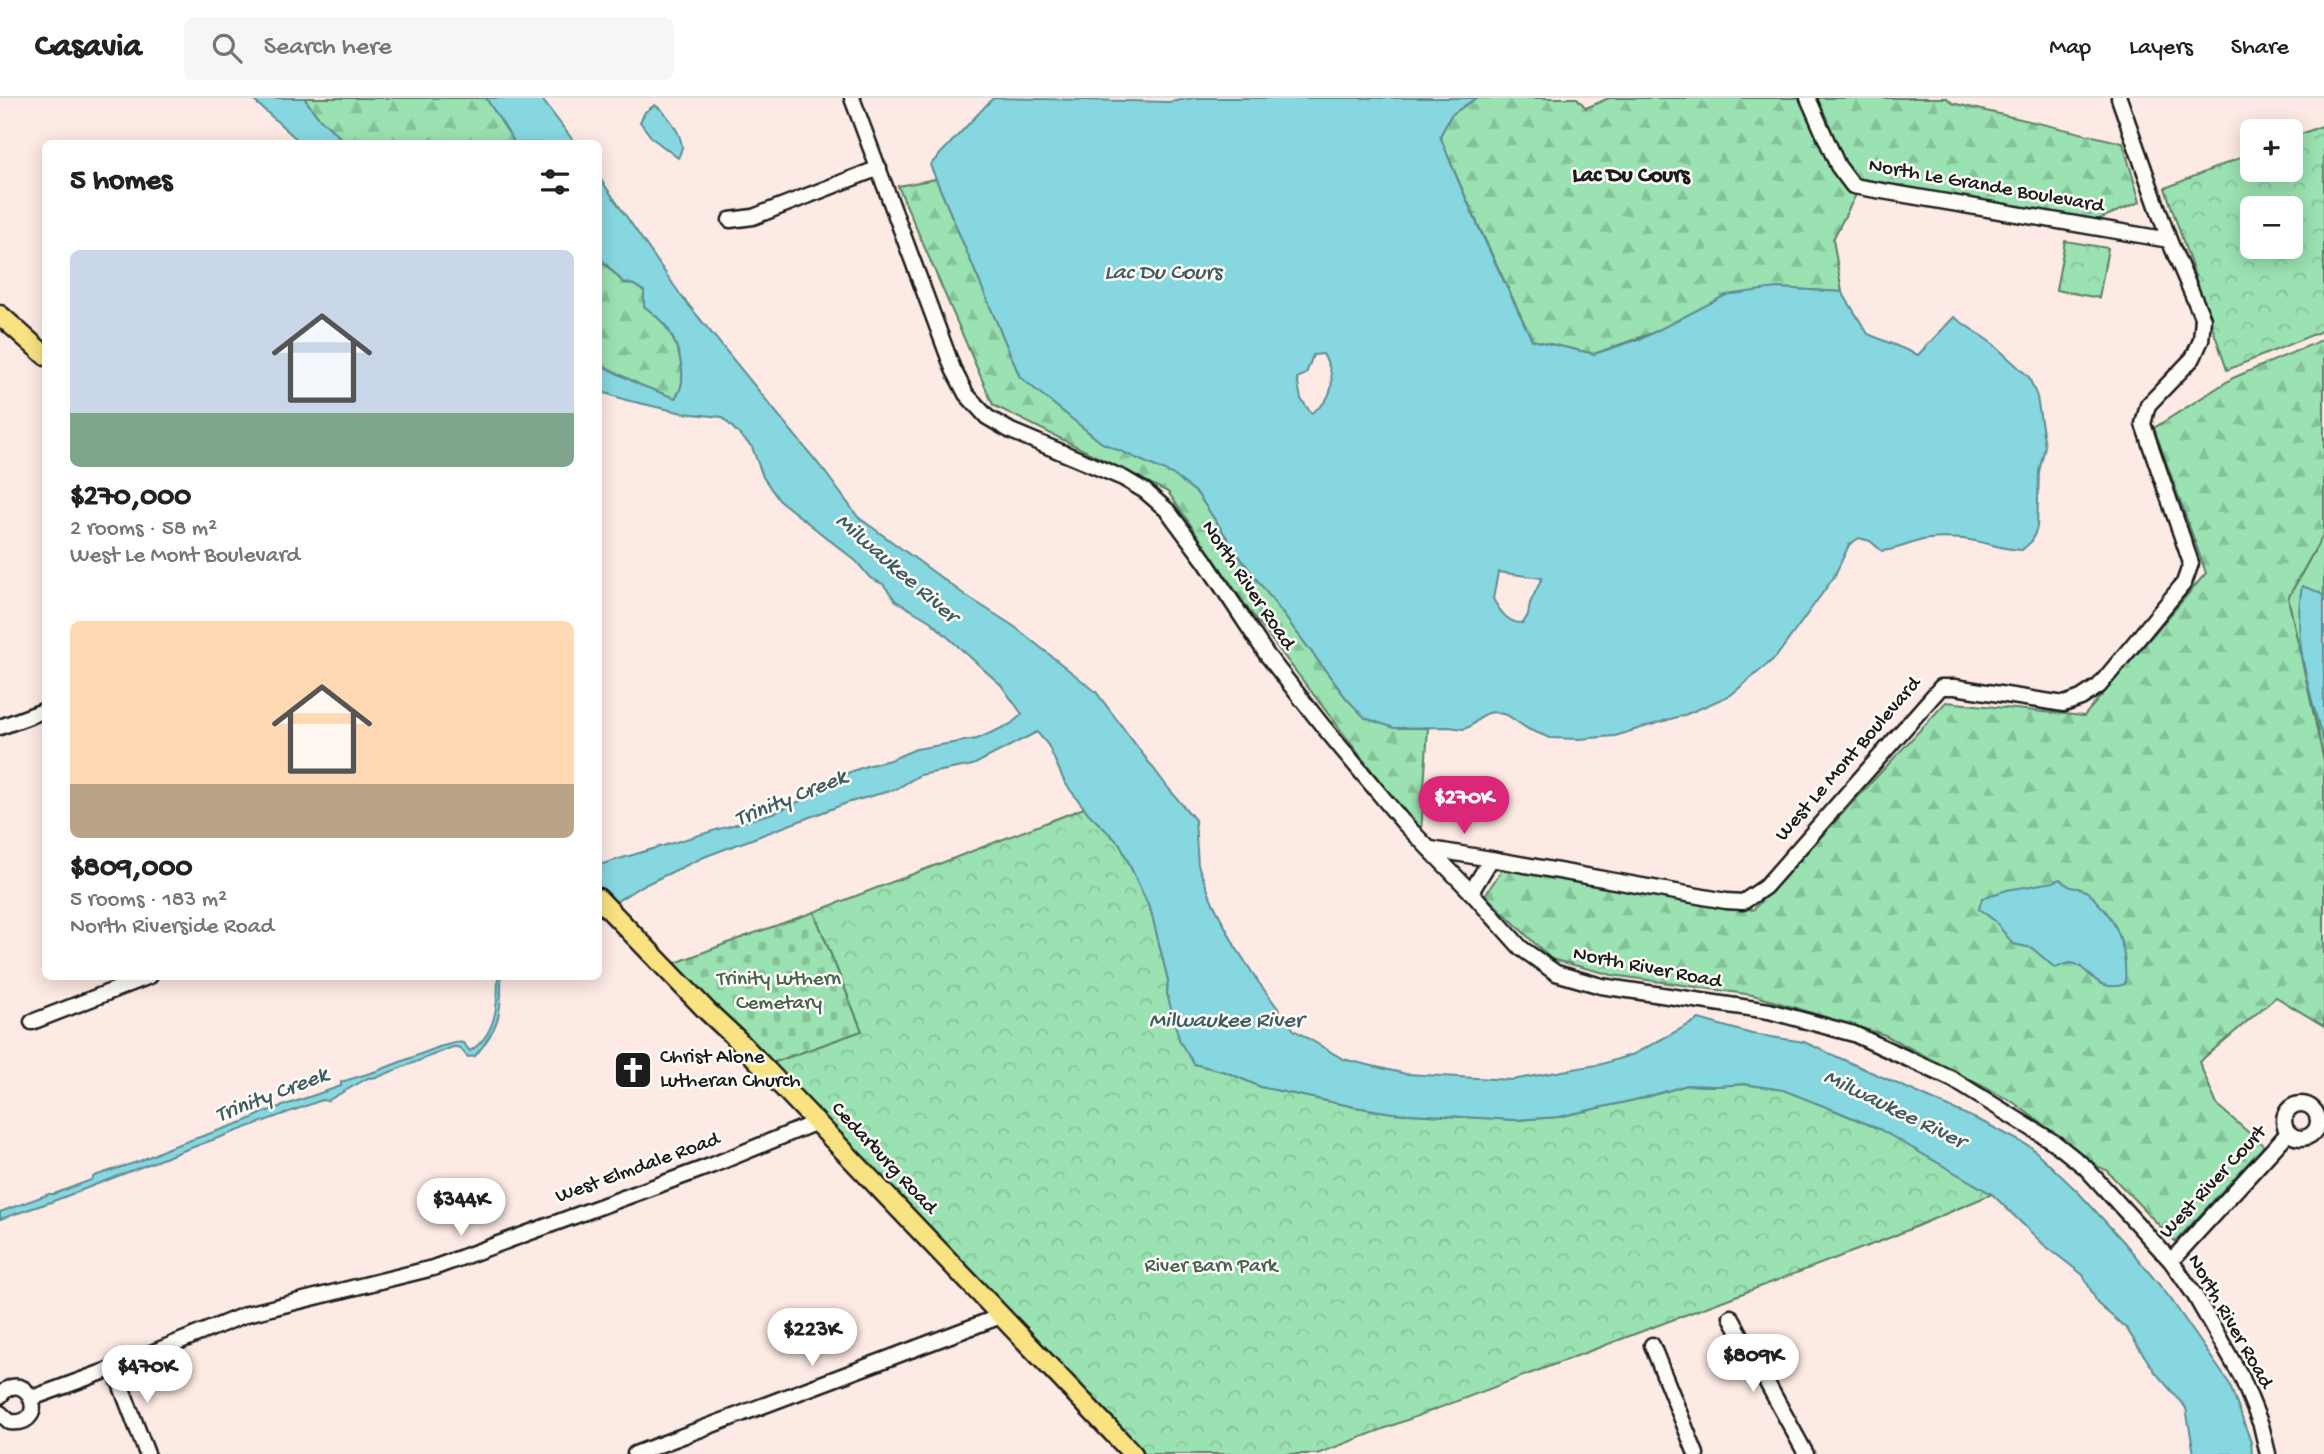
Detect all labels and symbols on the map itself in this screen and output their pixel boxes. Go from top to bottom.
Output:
street label: North Le Grande Boulevard [1866,154,2107,220]
district label: Lac Du Cours [1572,163,1691,190]
water label: Lac Du Cours [1104,260,1224,287]
water label: Milwaukee River [829,508,967,633]
street label: North River Road [1194,517,1300,657]
street label: West Le Mont Boulevard [1771,671,1928,847]
water label: Trinity Creek [731,763,854,834]
pin: $270K [1415,776,1513,836]
street label: North River Road [1571,942,1725,996]
park label: Trinity Luthern Cemetary [716,968,841,1017]
water label: Milwaukee River [1149,1008,1308,1035]
place label: Christ Alone Lutheran Church [660,1046,801,1095]
church icon: Christ Alone Lutheran Church [612,1049,654,1091]
water label: Trinity Creek [212,1061,335,1130]
water label: Milwaukee River [1819,1064,1974,1158]
street label: Cedarburg Road [824,1098,943,1222]
street label: West River Court [2155,1119,2275,1245]
street label: West Elmdale Road [553,1127,725,1210]
pin: $344K [412,1178,510,1238]
street label: North River Road [2180,1250,2278,1395]
park label: River Barn Park [1145,1255,1280,1280]
pin: $223K [763,1308,861,1368]
pin: $809K [1704,1334,1802,1394]
pin: $470K [98,1346,196,1405]

